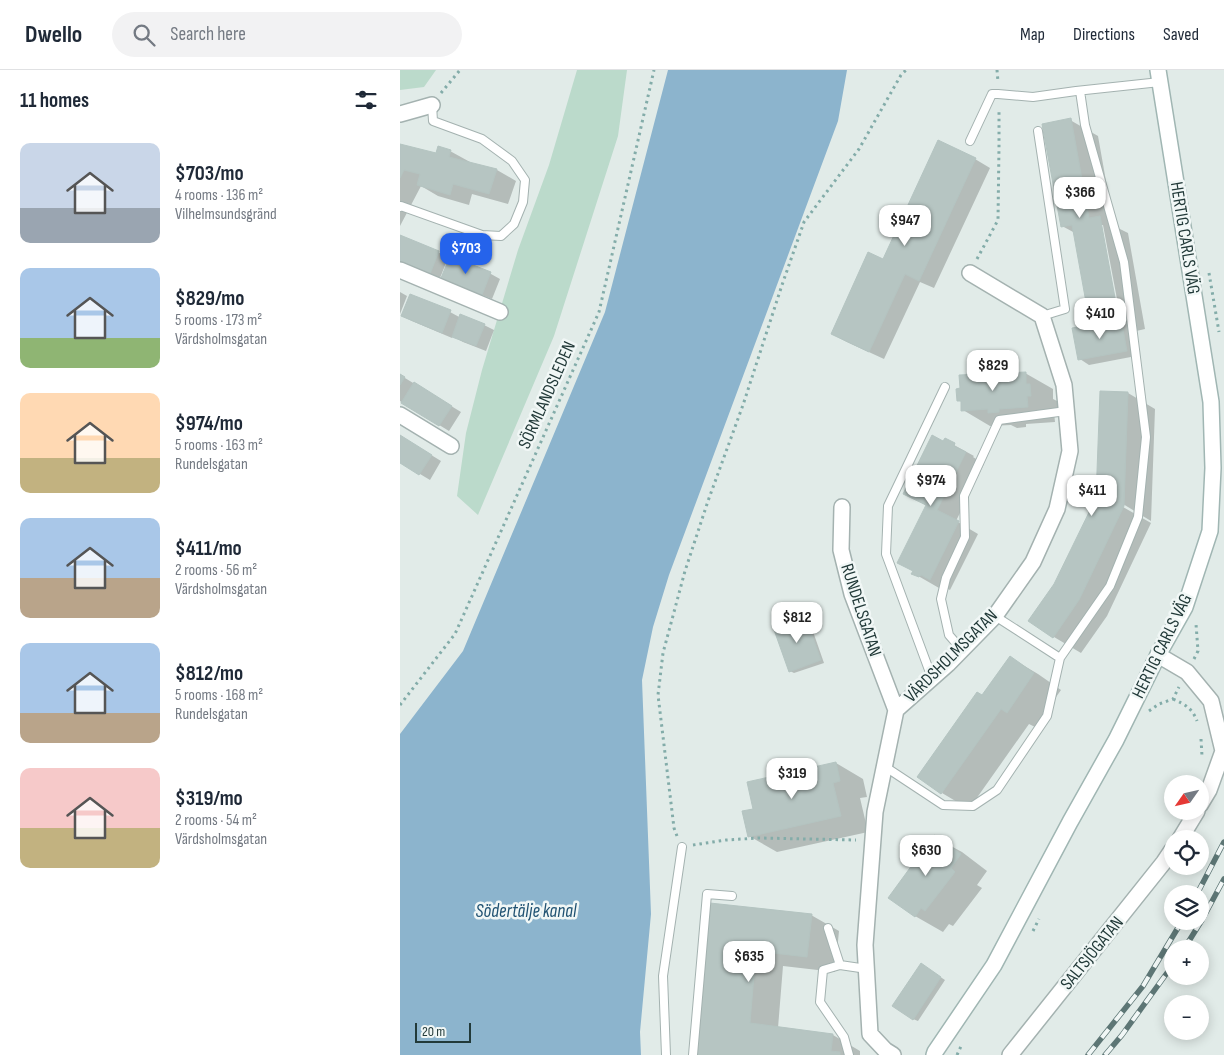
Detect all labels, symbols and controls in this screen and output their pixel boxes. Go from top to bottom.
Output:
search box [112,12,462,57]
text: Dwello [25,20,82,49]
icon: search [130,21,158,49]
text: Search here [170,23,246,46]
text: Map [1020,24,1045,45]
text: Directions [1073,24,1135,45]
text: Saved [1163,24,1199,45]
icon: filters [352,86,380,114]
text: 11 homes [20,88,89,113]
text: $703/mo [175,161,244,186]
icon: home [60,163,120,223]
pin: $366 [1050,176,1110,219]
street label: HERTIG CARLS VÄG [1166,180,1204,296]
text: $366 [1065,183,1095,202]
text: 4 rooms · 136 m² [175,186,263,205]
pin: $947 [875,204,935,247]
text: Vilhelmsundsgränd [175,205,277,224]
text: $947 [890,211,920,230]
pin: $703 [436,232,496,275]
text: $703 [451,239,481,258]
text: $829/mo [175,286,244,311]
icon: home [60,288,120,348]
pin: $410 [1070,298,1130,340]
text: $410 [1085,304,1115,323]
text: 5 rooms · 173 m² [175,311,262,330]
text: Värdsholmsgatan [175,330,267,349]
street label: SÖRMLANDSLEDEN [514,338,580,452]
pin: $829 [963,350,1023,392]
text: $829 [978,356,1008,375]
text: $974/mo [175,411,243,436]
icon: home [60,413,120,473]
text: 5 rooms · 163 m² [175,436,263,455]
text: Rundelsgatan [175,455,248,474]
pin: $974 [901,464,961,507]
text: $974 [916,471,946,490]
pin: $411 [1062,474,1122,517]
text: $411 [1078,481,1106,500]
text: $411/mo [175,536,242,561]
icon: home [60,538,120,598]
text: 2 rooms · 56 m² [175,561,257,580]
street label: RUNDELSGATAN [836,561,886,659]
text: Värdsholmsgatan [175,580,267,599]
street label: HERTIG CARLS VÄG [1128,590,1196,702]
pin: $812 [767,602,827,644]
street label: VÄRDSHOLMSGATAN [900,605,1002,707]
text: $812 [782,608,812,627]
text: $812/mo [175,661,243,686]
icon: home [60,663,120,723]
text: 5 rooms · 168 m² [175,686,263,705]
text: Rundelsgatan [175,705,248,724]
pin: $319 [762,758,822,800]
text: $319 [777,764,807,783]
north arrow [1164,775,1209,820]
map controls [1164,775,1209,1040]
text: $319/mo [175,786,243,811]
icon: home [60,788,120,848]
text: 2 rooms · 54 m² [175,811,257,830]
text: Värdsholmsgatan [175,830,267,849]
button: locate [1164,830,1209,875]
pin: $630 [896,834,956,877]
text: $630 [911,841,941,860]
button: layers [1164,885,1209,930]
water label: Södertälje kanal [476,900,577,923]
street label: SALTSJÖGATAN [1056,912,1128,994]
pin: $635 [719,940,779,983]
button: + [1164,940,1209,985]
text: $635 [734,947,764,966]
button: − [1164,995,1209,1040]
scale bar [415,1020,471,1043]
text: 20 m [422,1023,445,1040]

